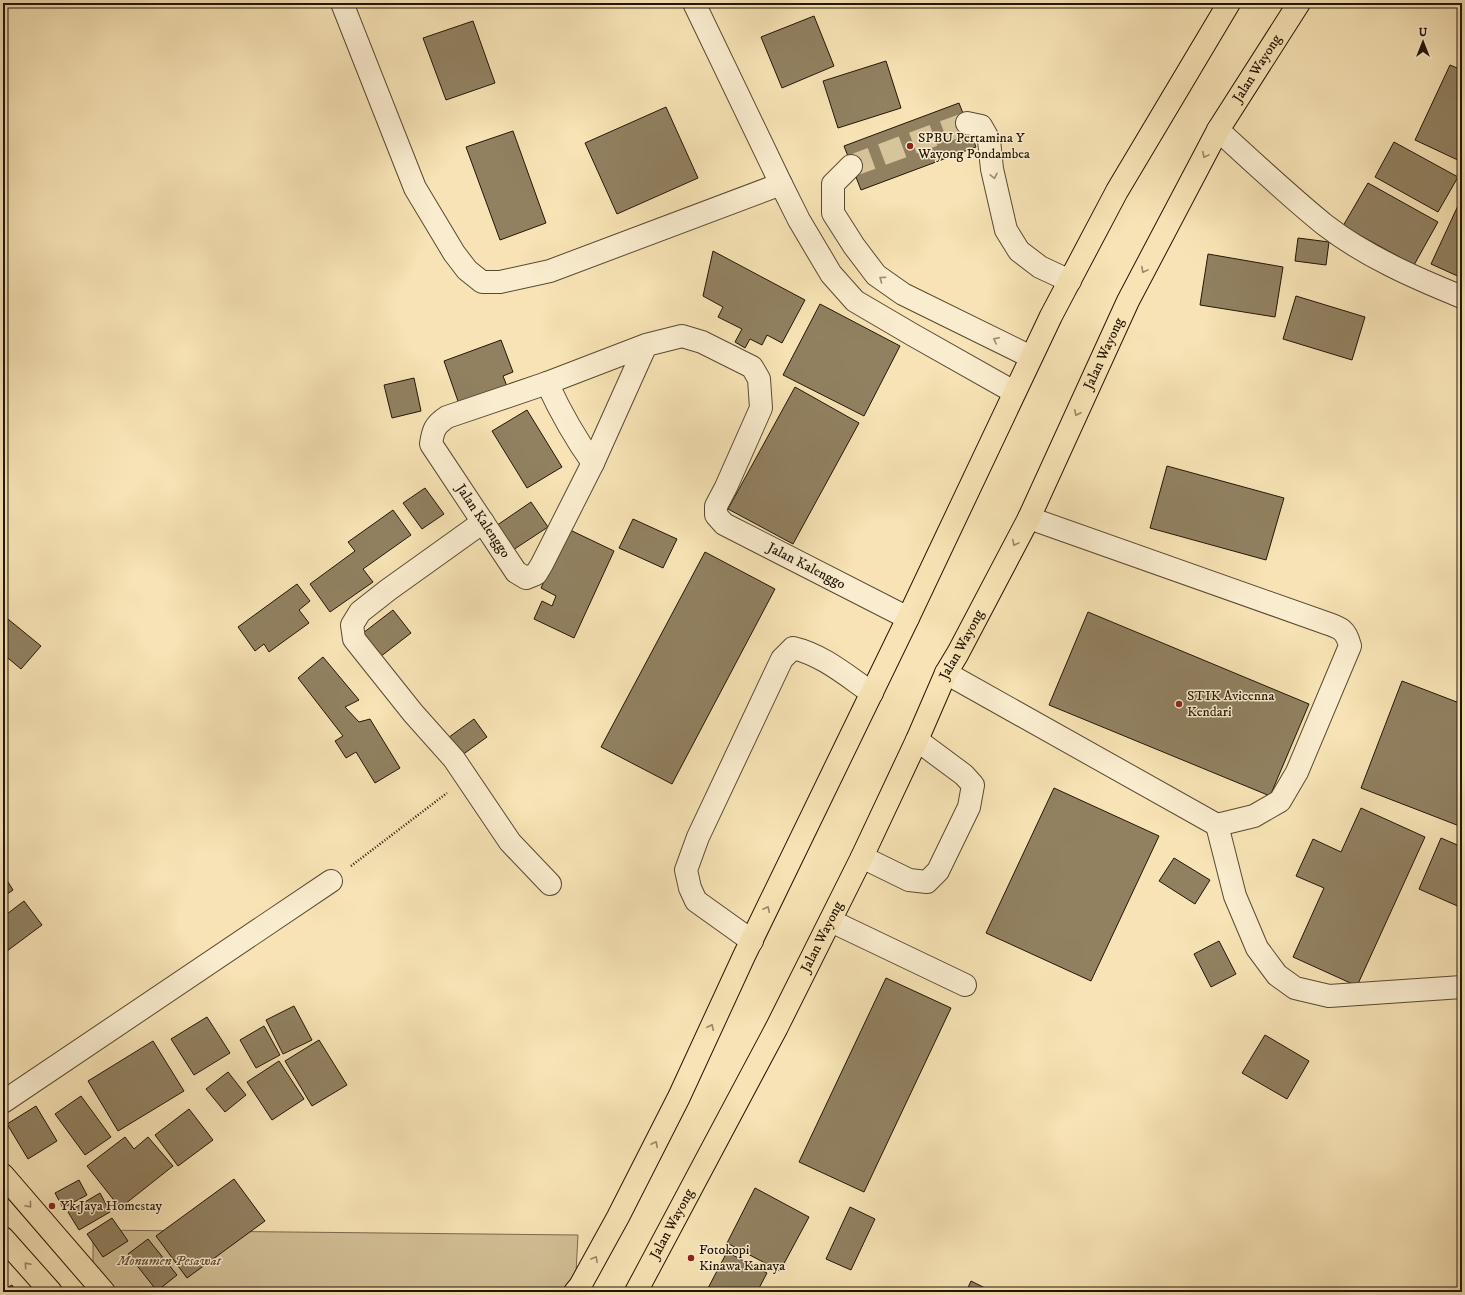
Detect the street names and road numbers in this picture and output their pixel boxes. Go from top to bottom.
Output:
street label: Jalan Wayong [1228,31,1286,108]
street label: Jalan Wayong [1079,315,1128,394]
street label: Jalan Kalenggo [451,479,514,562]
street label: Jalan Kalenggo [763,538,849,594]
street label: Jalan Wayong [935,606,988,684]
street label: Jalan Wayong [796,898,847,977]
street label: Jalan Wayong [645,1186,698,1264]

